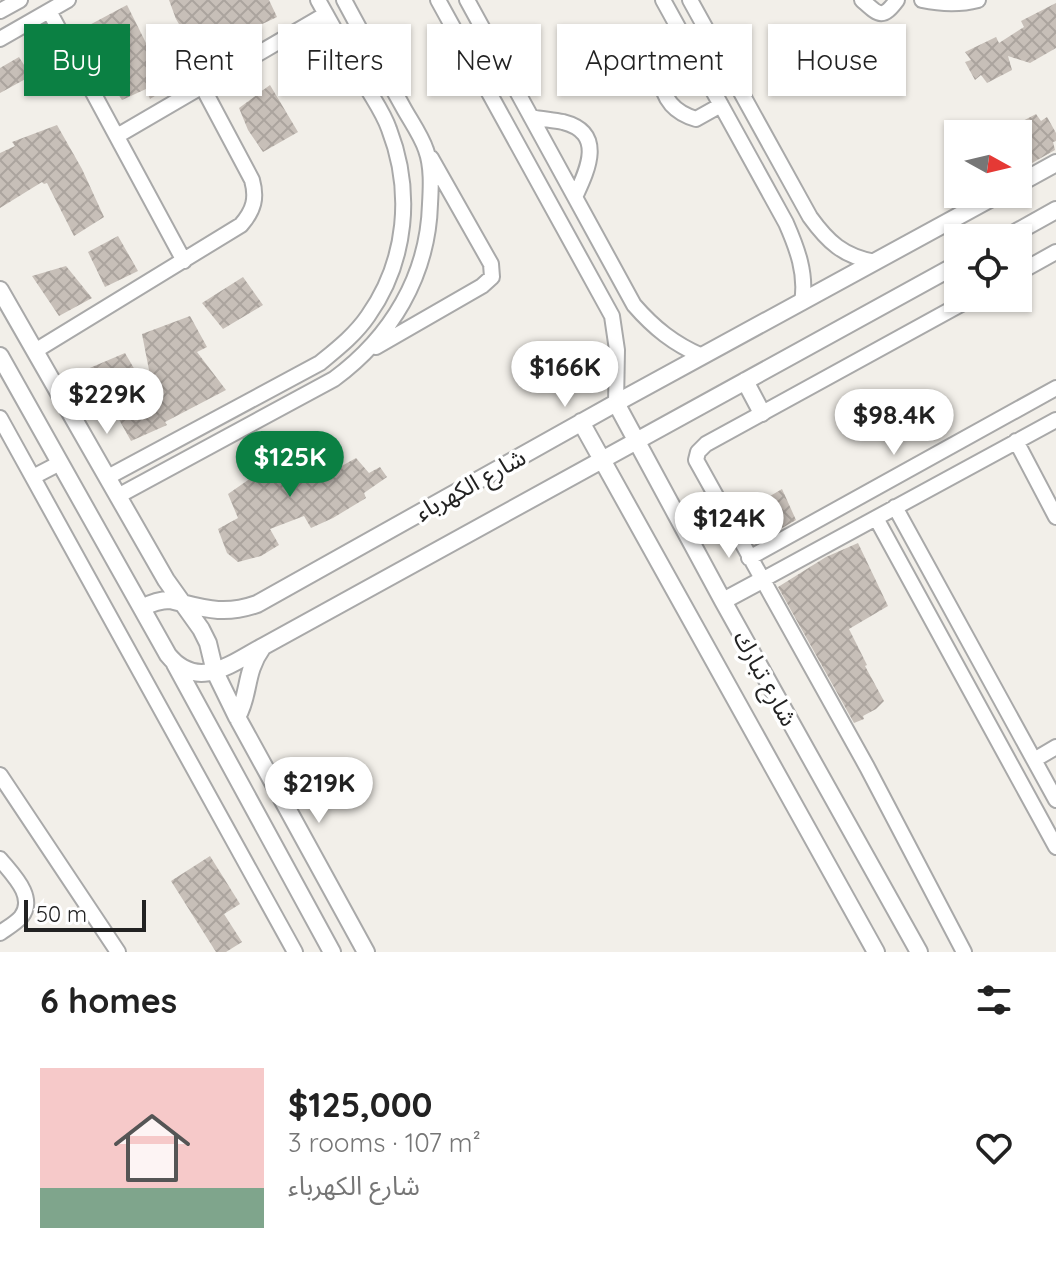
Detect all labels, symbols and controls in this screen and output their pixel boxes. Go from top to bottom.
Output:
chip: Buy [24,24,130,96]
chip: Rent [146,24,262,96]
chip: Filters [278,24,411,96]
chip: New [427,24,541,96]
chip: Apartment [557,24,752,96]
chip: House [768,24,906,96]
north arrow [944,120,1032,208]
map controls [944,120,1032,312]
button: locate [944,224,1032,312]
pin: $166K [509,341,621,409]
text: $166K [529,350,601,383]
pin: $229K [51,368,163,436]
text: $229K [69,377,145,410]
pin: $98.4K [829,389,959,457]
text: $98.4K [853,398,935,431]
pin: $125K [234,431,346,499]
text: $125K [254,440,326,473]
street label: شارع الكهرباء [409,441,532,529]
pin: $124K [673,492,785,560]
text: $124K [693,501,765,534]
street label: شارع تبارك [725,625,805,733]
pin: $219K [263,757,375,825]
text: $219K [283,766,355,799]
scale bar [24,896,146,932]
text: 50 m [36,900,87,928]
icon: filters [972,978,1016,1022]
text: 6 homes [40,979,177,1022]
text: $125,000 [288,1083,432,1126]
icon: home [104,1100,200,1196]
text: 3 rooms · 107 m² [288,1126,481,1159]
icon: heart [972,1126,1016,1170]
text: شارع الكهرباء [288,1169,420,1202]

